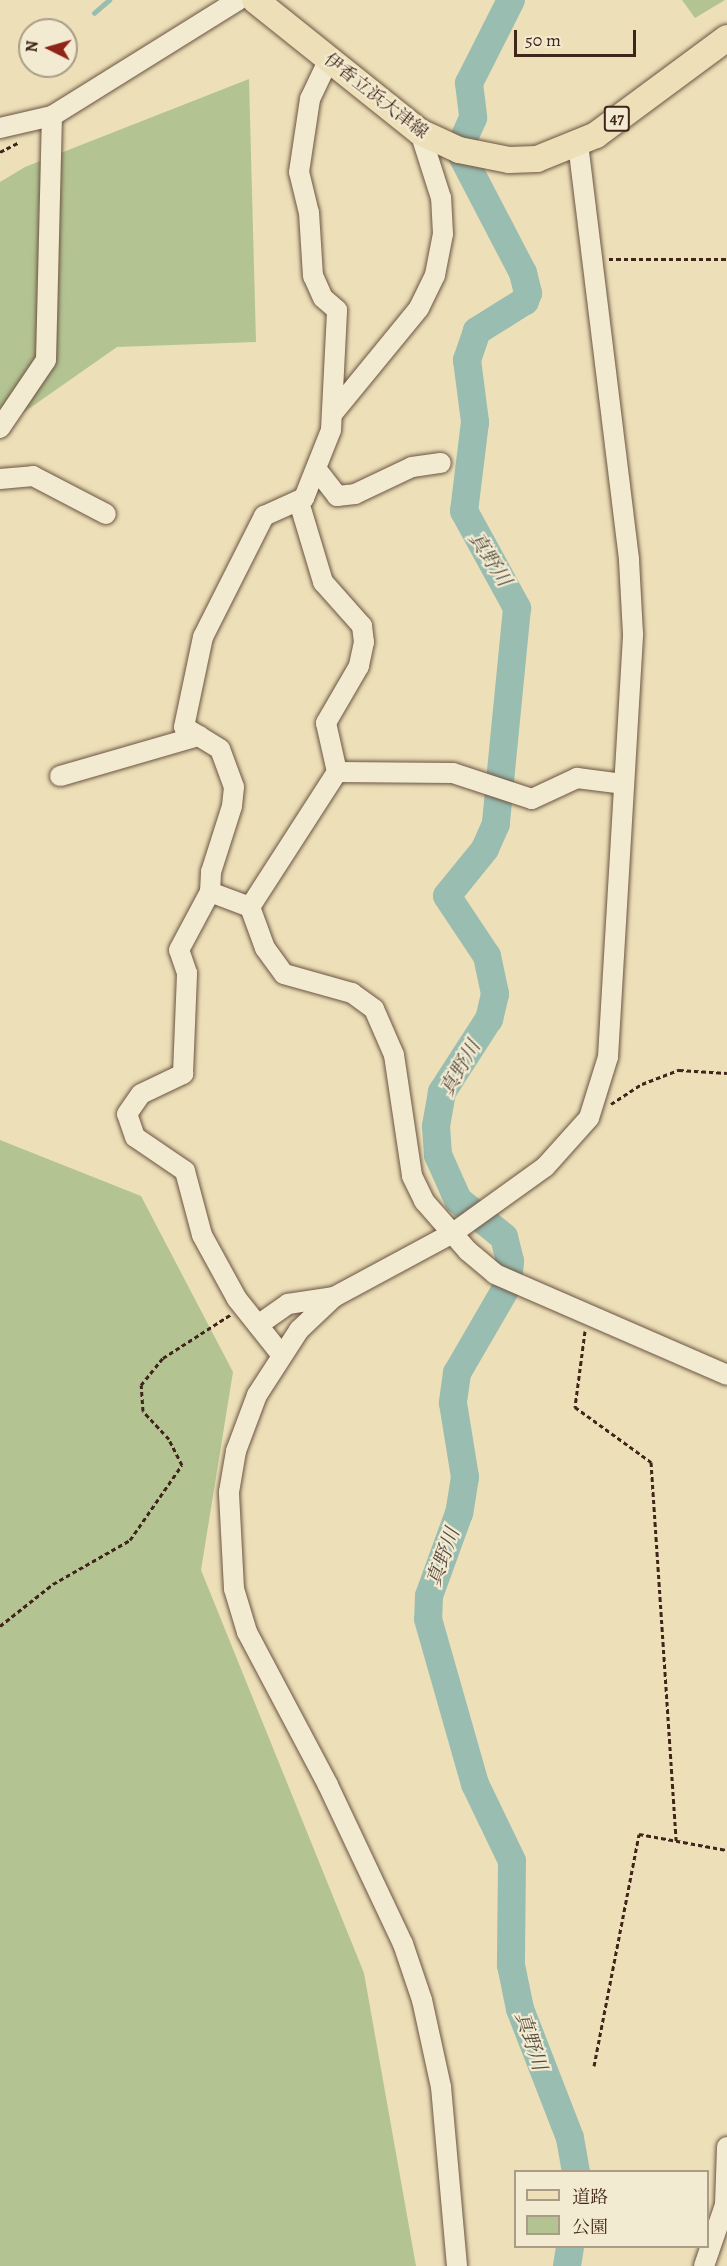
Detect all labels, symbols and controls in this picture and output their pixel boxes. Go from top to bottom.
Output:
north arrow [18,18,78,78]
scale bar [517,18,638,56]
text: 50 m [525,28,561,52]
text: N [21,40,44,53]
street label: 伊香立浜大津線 [320,49,432,143]
road number: 47 [604,106,630,132]
water label: 真野川 [464,527,516,591]
water label: 真野川 [435,1036,485,1100]
water label: 真野川 [421,1525,465,1589]
water label: 真野川 [510,2009,552,2073]
legend [514,2170,709,2248]
text: 道路 [572,2185,608,2209]
text: 公園 [572,2215,608,2239]

